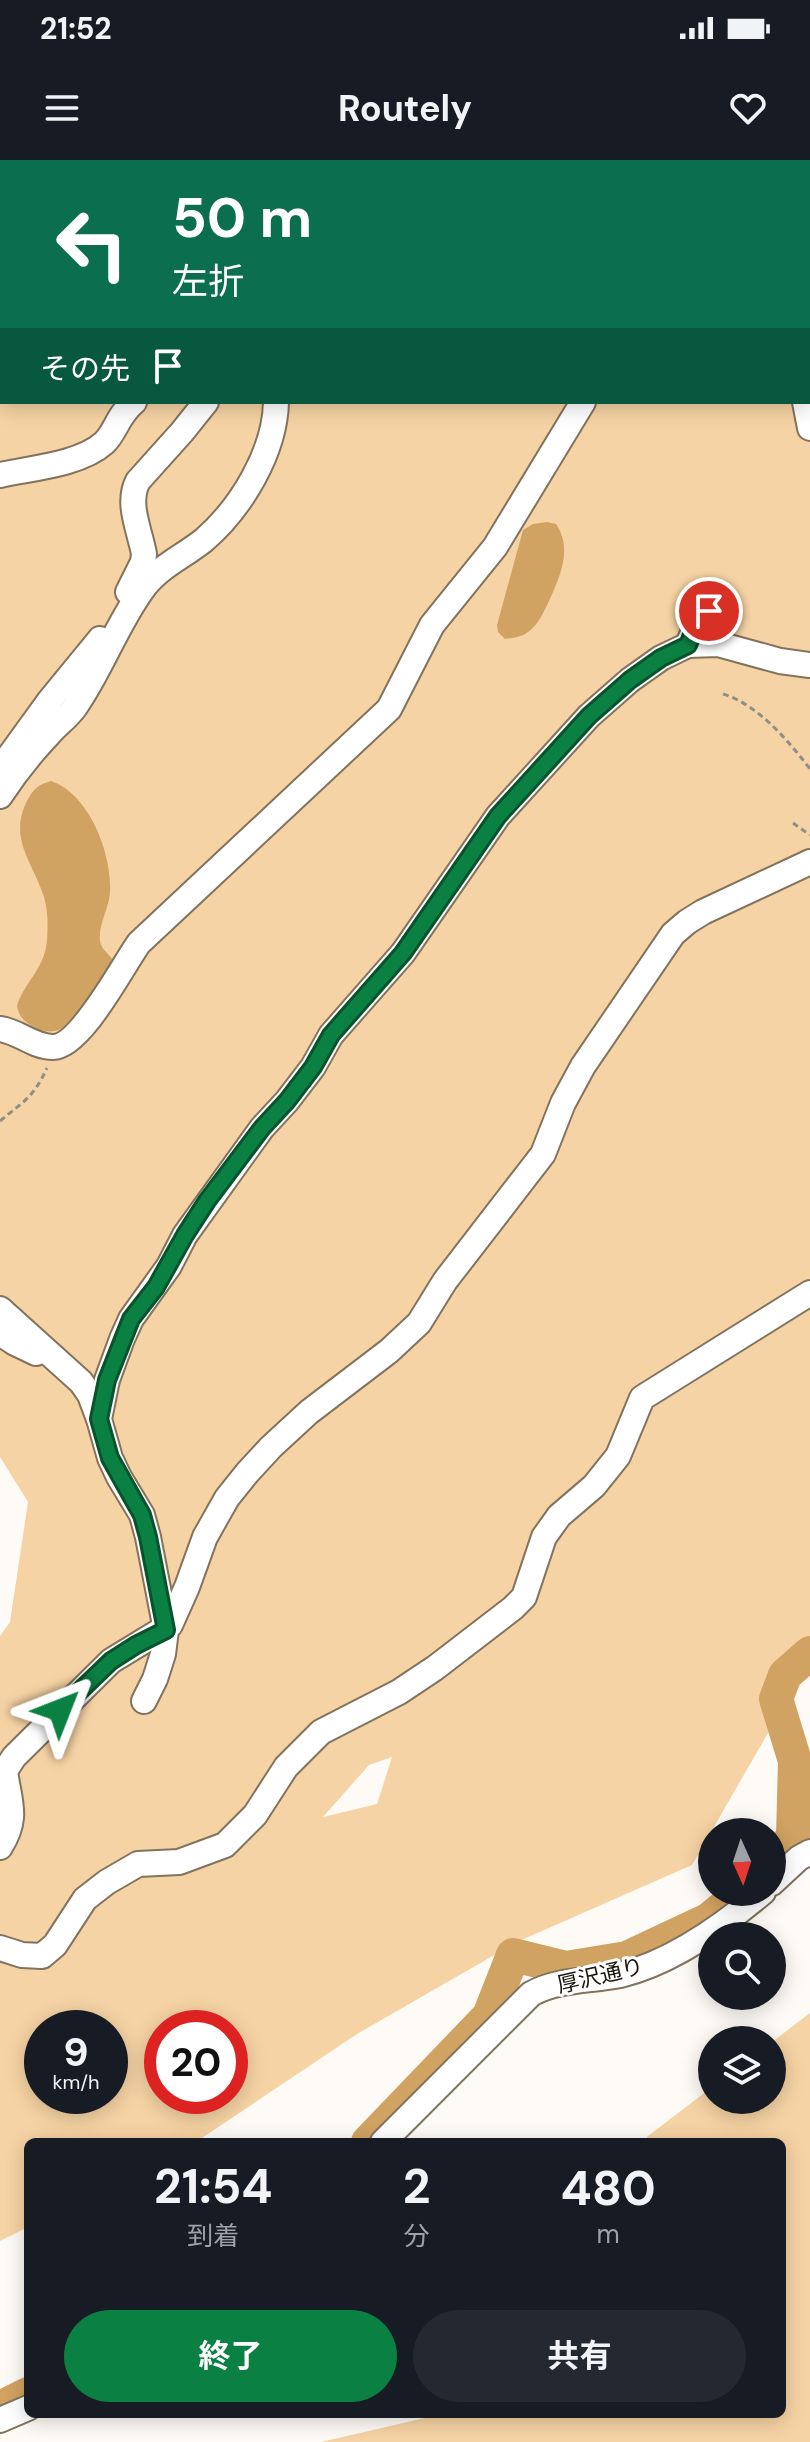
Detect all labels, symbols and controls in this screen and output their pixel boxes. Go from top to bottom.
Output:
text: 21:52 [40,9,112,48]
text: Routely [338,85,472,132]
icon: menu [40,86,84,130]
icon: heart [726,86,770,130]
text: 50 m [172,181,312,254]
icon: left [40,192,144,296]
text: 左折 [172,258,244,305]
icon: arrive [146,344,190,388]
text: その先 [40,349,130,388]
pin [675,577,743,645]
icon: arrive [687,589,731,633]
position arrow [18,1668,102,1752]
north arrow [698,1818,786,1906]
map controls [698,1818,786,2114]
button: search [698,1922,786,2010]
street label: 厚沢通り [554,1951,646,2000]
speed limit sign: 20 [144,2010,248,2114]
text: 9 [63,2026,89,2078]
button: layers [698,2026,786,2114]
text: km/h [52,2069,100,2095]
text: 21:54 [154,2155,273,2218]
text: 2 [403,2155,430,2218]
text: 480 [560,2157,656,2220]
text: m [597,2217,620,2251]
text: 到着 [187,2219,239,2253]
text: 分 [403,2219,430,2253]
button: 終了 [64,2310,397,2402]
button: 共有 [413,2310,746,2402]

